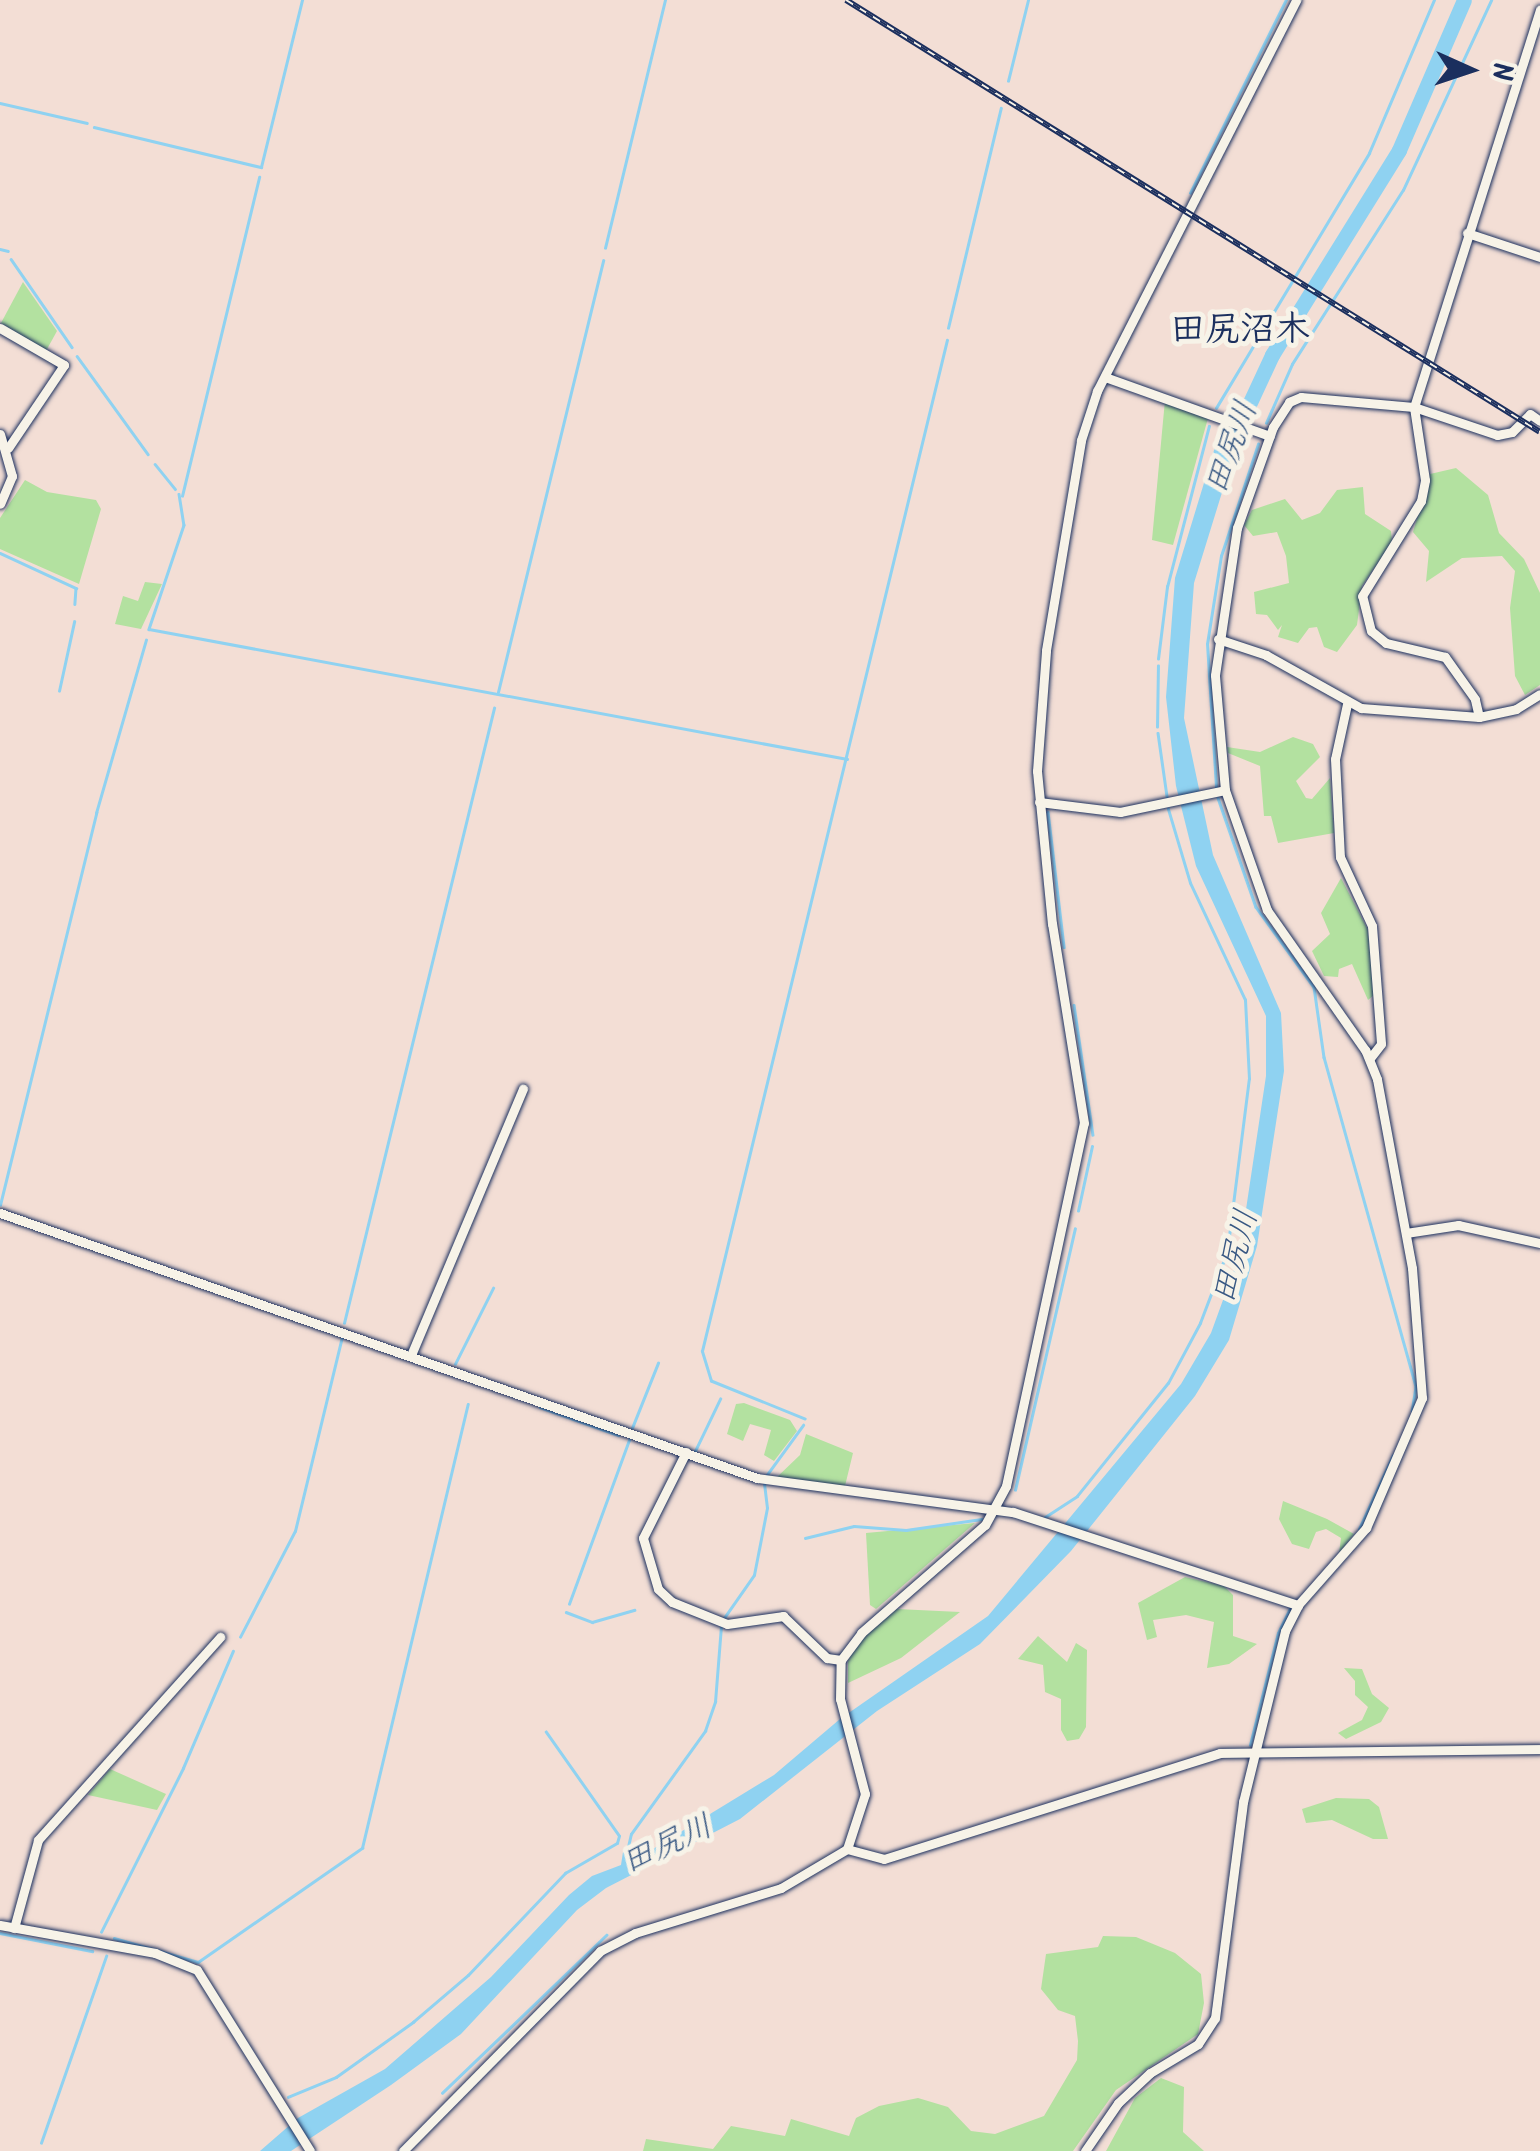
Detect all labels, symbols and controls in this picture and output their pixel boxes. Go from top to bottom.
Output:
north arrow [1420,20,1520,120]
text: N [1478,62,1523,82]
district label: 田尻沼木 [1170,310,1310,352]
water label: 田尻川 [1199,396,1267,500]
water label: 田尻川 [1206,1206,1268,1308]
water label: 田尻川 [616,1808,720,1884]

